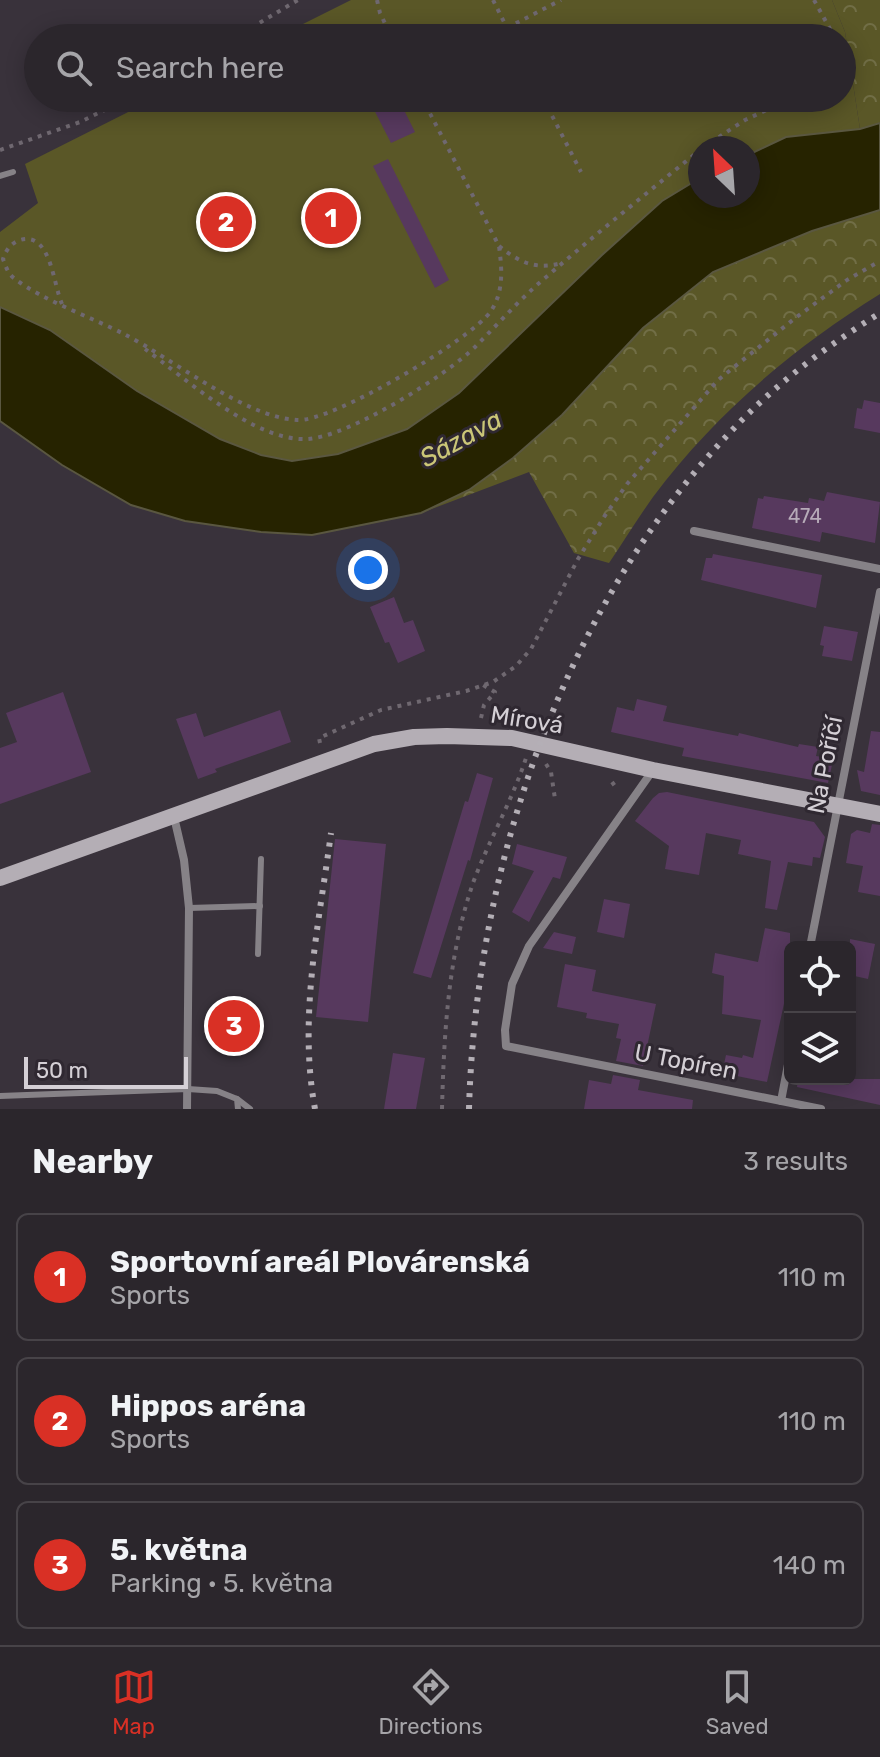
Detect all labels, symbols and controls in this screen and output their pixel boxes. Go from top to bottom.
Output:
search box [24,24,856,112]
icon: search [52,46,96,90]
text: Search here [116,50,284,86]
north arrow [688,136,760,208]
pin: 1 [305,188,357,248]
pin: 2 [200,192,252,252]
water label: Sázava [414,404,508,474]
house number: 474 [788,504,822,528]
your location [348,550,388,590]
street label: Mírová [489,700,565,740]
street label: Na Poříčí [802,713,848,816]
map controls [784,941,856,1085]
button: locate [784,941,856,1013]
pin: 3 [208,996,260,1056]
button: layers [784,1013,856,1085]
street label: U Topíren [632,1038,740,1086]
scale bar [24,1053,188,1089]
text: 50 m [36,1057,88,1084]
text: Nearby [32,1141,153,1182]
text: 3 results [743,1146,848,1177]
text: Sportovní areál Plovárenská [110,1244,530,1280]
text: 1 [54,1262,66,1293]
text: 110 m [778,1262,846,1293]
text: Sports [110,1280,190,1311]
text: Hippos aréna [110,1388,306,1424]
text: 2 [52,1406,68,1437]
text: 110 m [778,1406,846,1437]
text: Sports [110,1424,190,1455]
text: 5. května [110,1532,248,1568]
text: 3 [51,1550,69,1581]
text: 140 m [773,1550,846,1581]
text: Parking · 5. května [110,1568,333,1599]
tab: Map [112,1665,156,1740]
tab: Directions [379,1665,483,1740]
tab: Saved [706,1665,769,1740]

